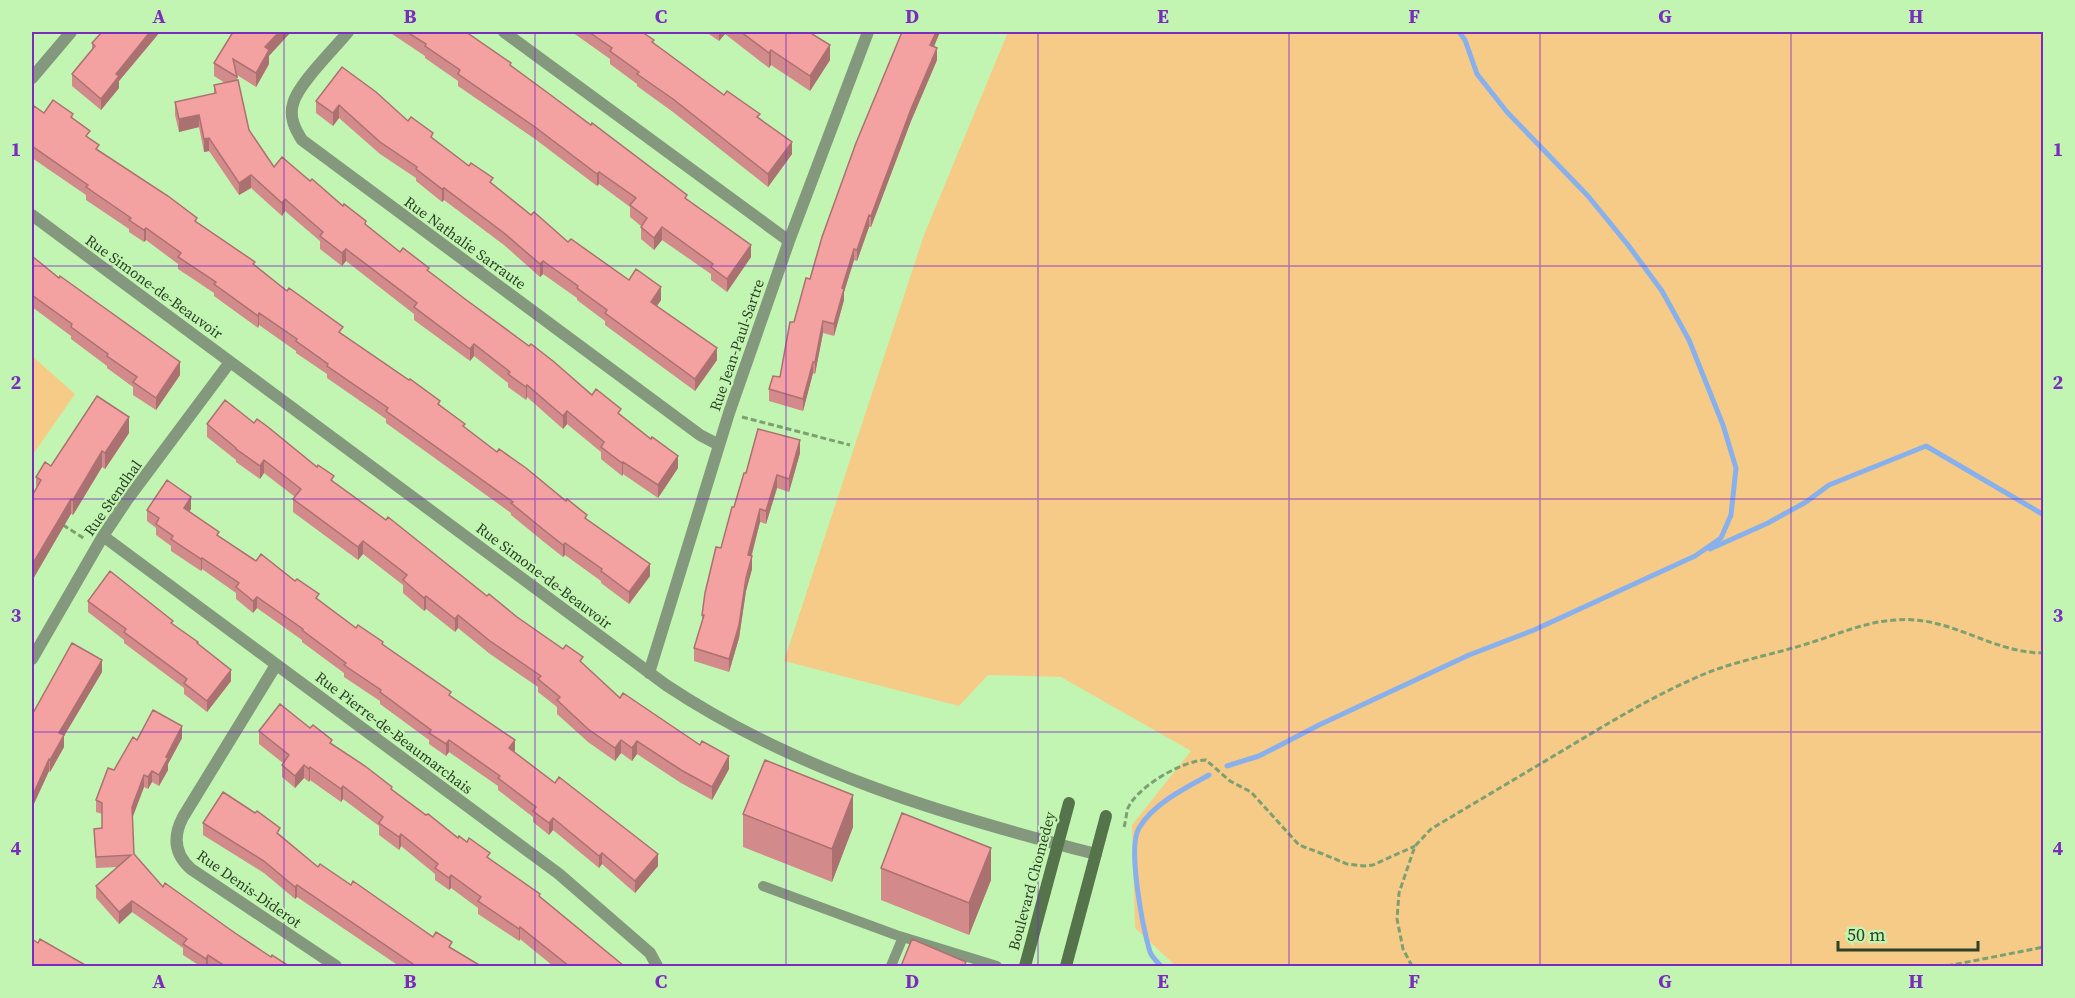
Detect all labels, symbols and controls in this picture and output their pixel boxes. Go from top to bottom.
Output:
text: A [152,2,166,30]
text: B [403,2,417,30]
text: C [655,2,667,30]
text: D [905,2,919,30]
text: E [1157,2,1169,30]
text: F [1408,2,1420,30]
text: G [1658,2,1672,30]
text: H [1908,2,1924,30]
text: 1 [11,135,21,163]
text: 1 [2053,135,2063,163]
street label: Rue Nathalie Sarraute [400,191,531,294]
street label: Rue Simone-de-Beauvoir [81,230,228,344]
street label: Rue Jean-Paul-Sartre [704,276,769,414]
text: 2 [11,368,22,396]
text: 2 [2053,368,2064,396]
street label: Rue Stendhal [79,455,147,540]
street label: Rue Simone-de-Beauvoir [472,517,617,634]
text: 3 [11,601,22,629]
text: 3 [2053,601,2064,629]
street label: Rue Pierre-de-Beaumarchais [311,666,477,799]
street label: Boulevard Chomedey [1003,809,1060,953]
text: 4 [11,834,22,862]
text: 4 [2053,834,2064,862]
street label: Rue Denis-Diderot [193,845,306,932]
scale bar [1838,914,1978,952]
text: 50 m [1847,922,1885,947]
text: A [152,967,166,995]
text: B [403,967,417,995]
text: C [655,967,667,995]
text: D [905,967,919,995]
text: E [1157,967,1169,995]
text: F [1408,967,1420,995]
text: G [1658,967,1672,995]
text: H [1908,967,1924,995]

